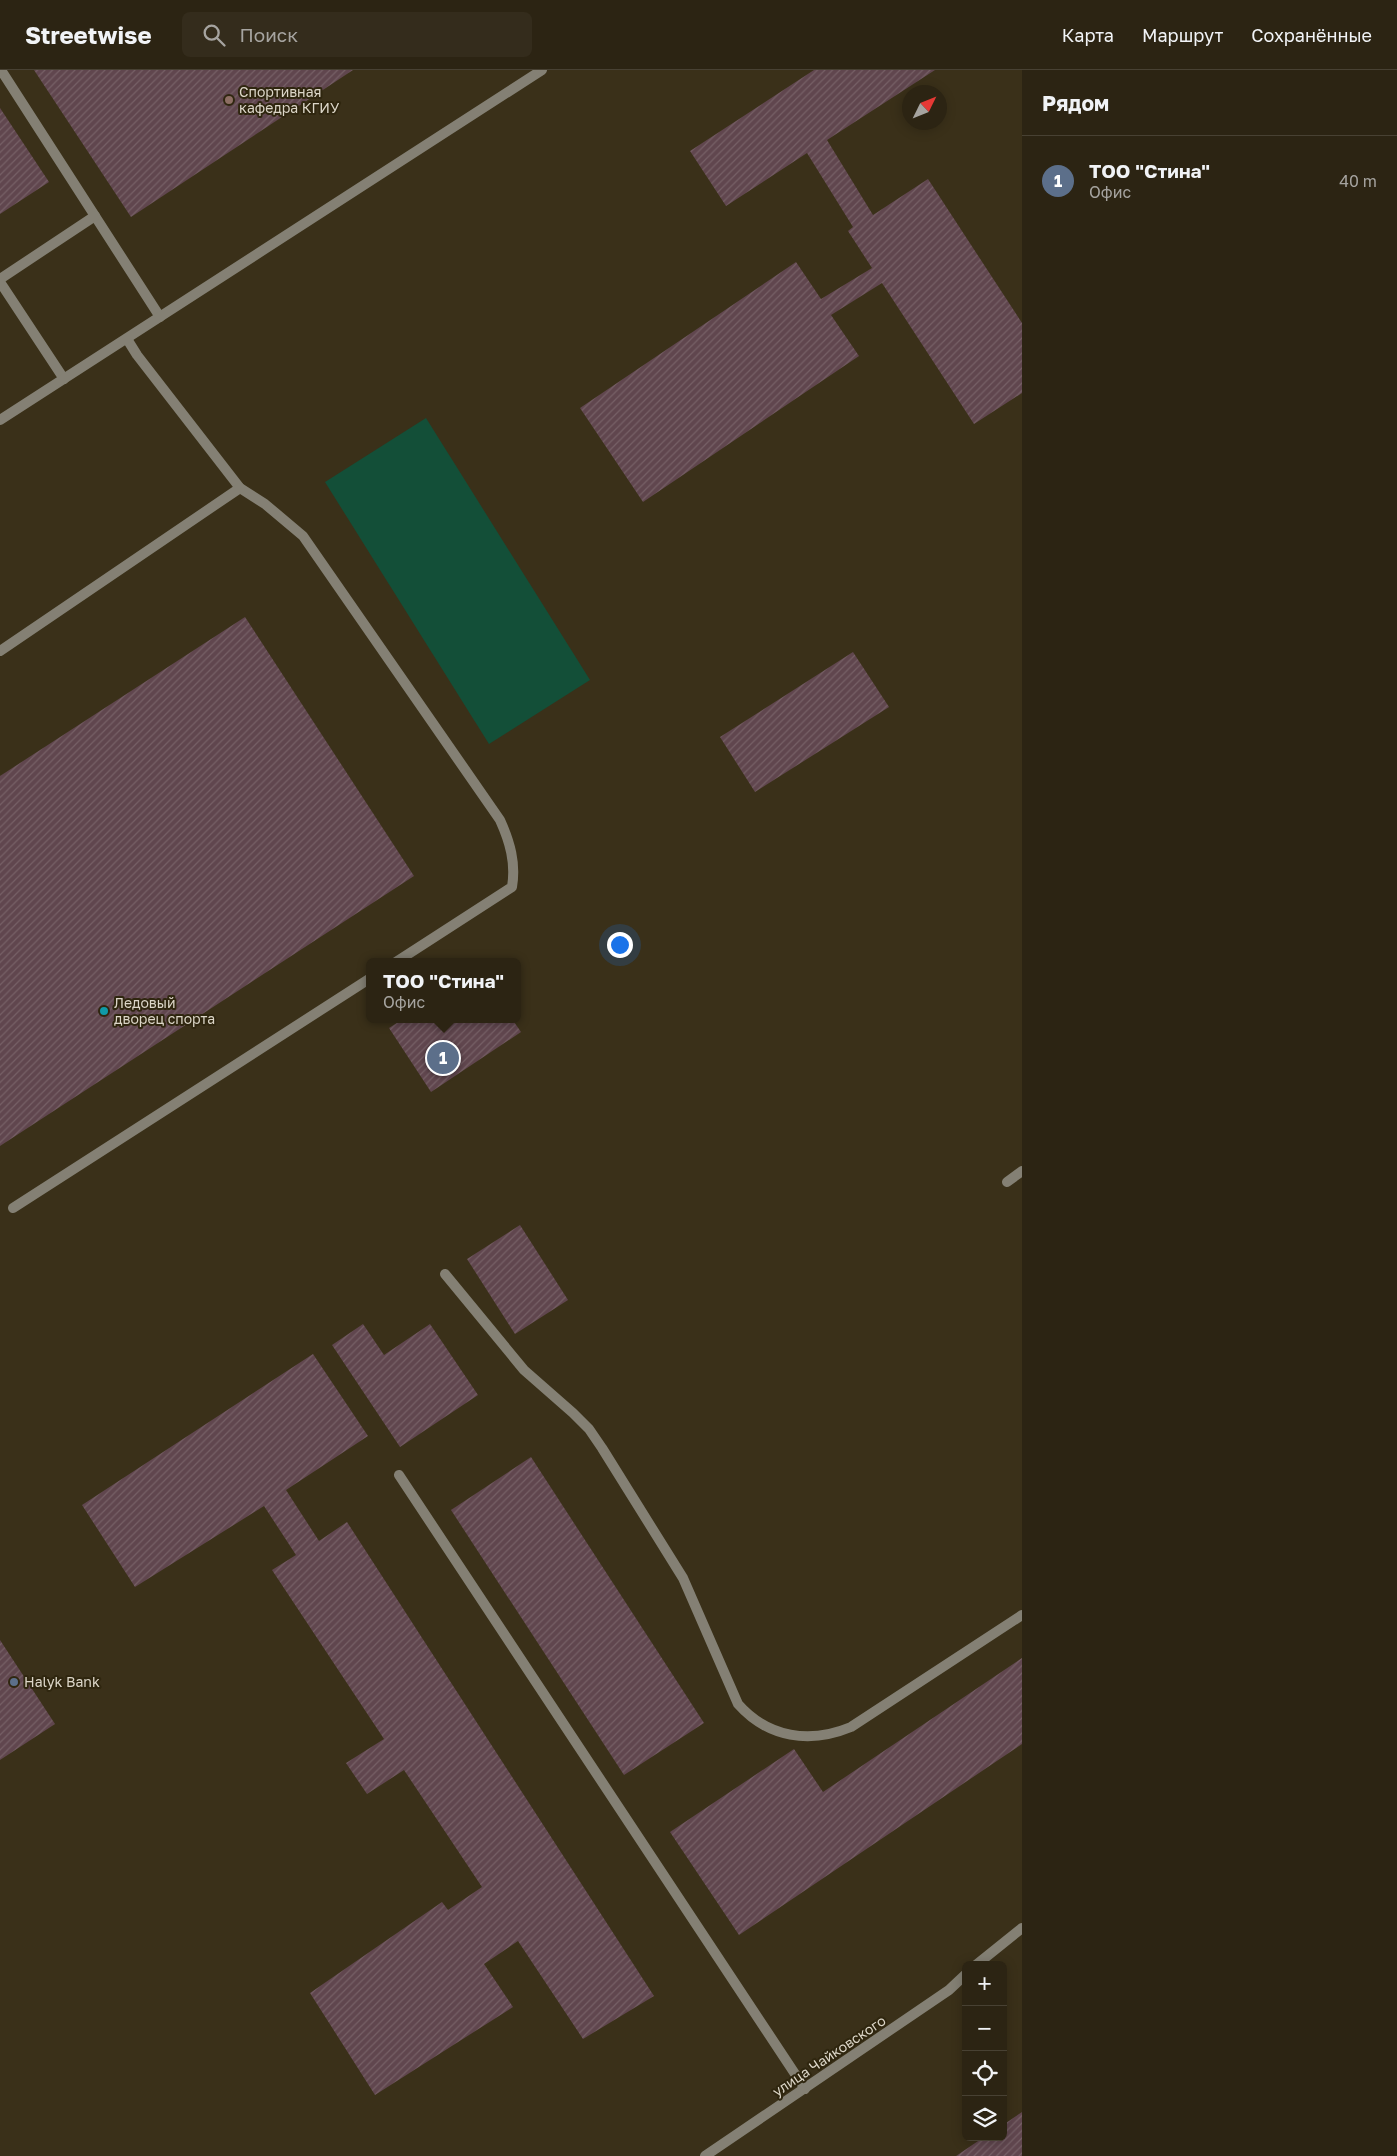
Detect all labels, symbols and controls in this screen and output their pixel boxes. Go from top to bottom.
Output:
search box [182,12,532,57]
text: Streetwise [25,20,152,49]
icon: search [200,21,228,49]
text: Поиск [240,23,298,46]
text: Карта [1062,24,1114,46]
text: Маршрут [1142,24,1223,46]
text: Сохранённые [1251,24,1372,46]
place label: Спортивная кафедра КГИУ [239,83,340,116]
north arrow [902,85,947,130]
text: Рядом [1042,90,1109,116]
marker: Спортивная кафедра КГИУ [223,94,235,106]
text: ТОО "Стина" [1089,159,1210,182]
text: 1 [1054,171,1062,191]
text: 40 m [1339,171,1377,191]
text: Офис [1089,182,1131,202]
your location [607,932,633,958]
popup [366,958,521,1023]
text: ТОО "Стина" [383,969,504,992]
text: Офис [383,992,425,1012]
place label: Ледовый дворец спорта [114,994,215,1027]
marker: Ледовый дворец спорта [98,1005,110,1017]
pin: 1 [427,1039,459,1077]
place label: Halyk Bank [24,1673,100,1690]
marker: Halyk Bank [8,1676,20,1688]
map controls [962,1961,1007,2141]
button: + [962,1961,1007,2006]
button: − [962,2006,1007,2051]
street label: улица Чайковского [769,2011,889,2100]
button: locate [962,2051,1007,2096]
button: layers [962,2096,1007,2141]

